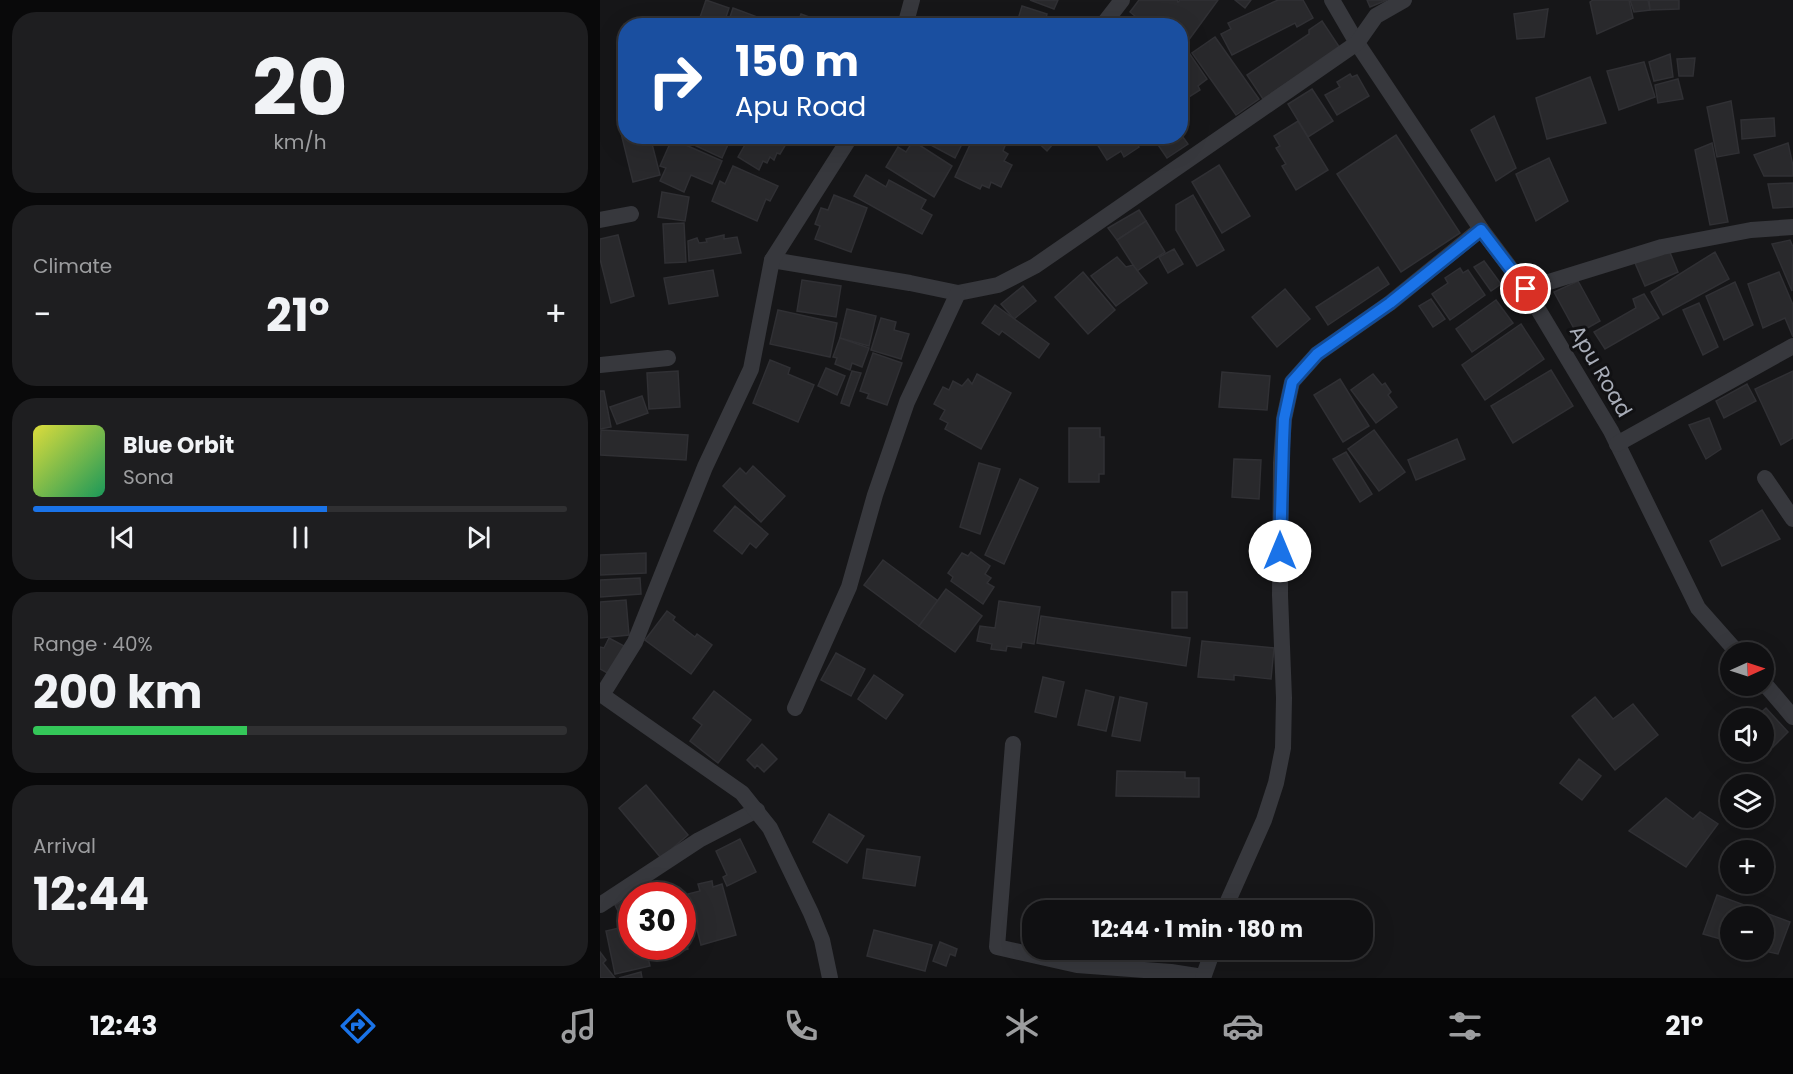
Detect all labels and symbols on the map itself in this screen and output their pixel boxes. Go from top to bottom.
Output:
pin [1500,263,1551,314]
street label: Apu Road [1563,320,1639,422]
position arrow [1248,519,1312,583]
north arrow [1720,642,1774,696]
speed limit sign: 30 [618,882,696,960]

